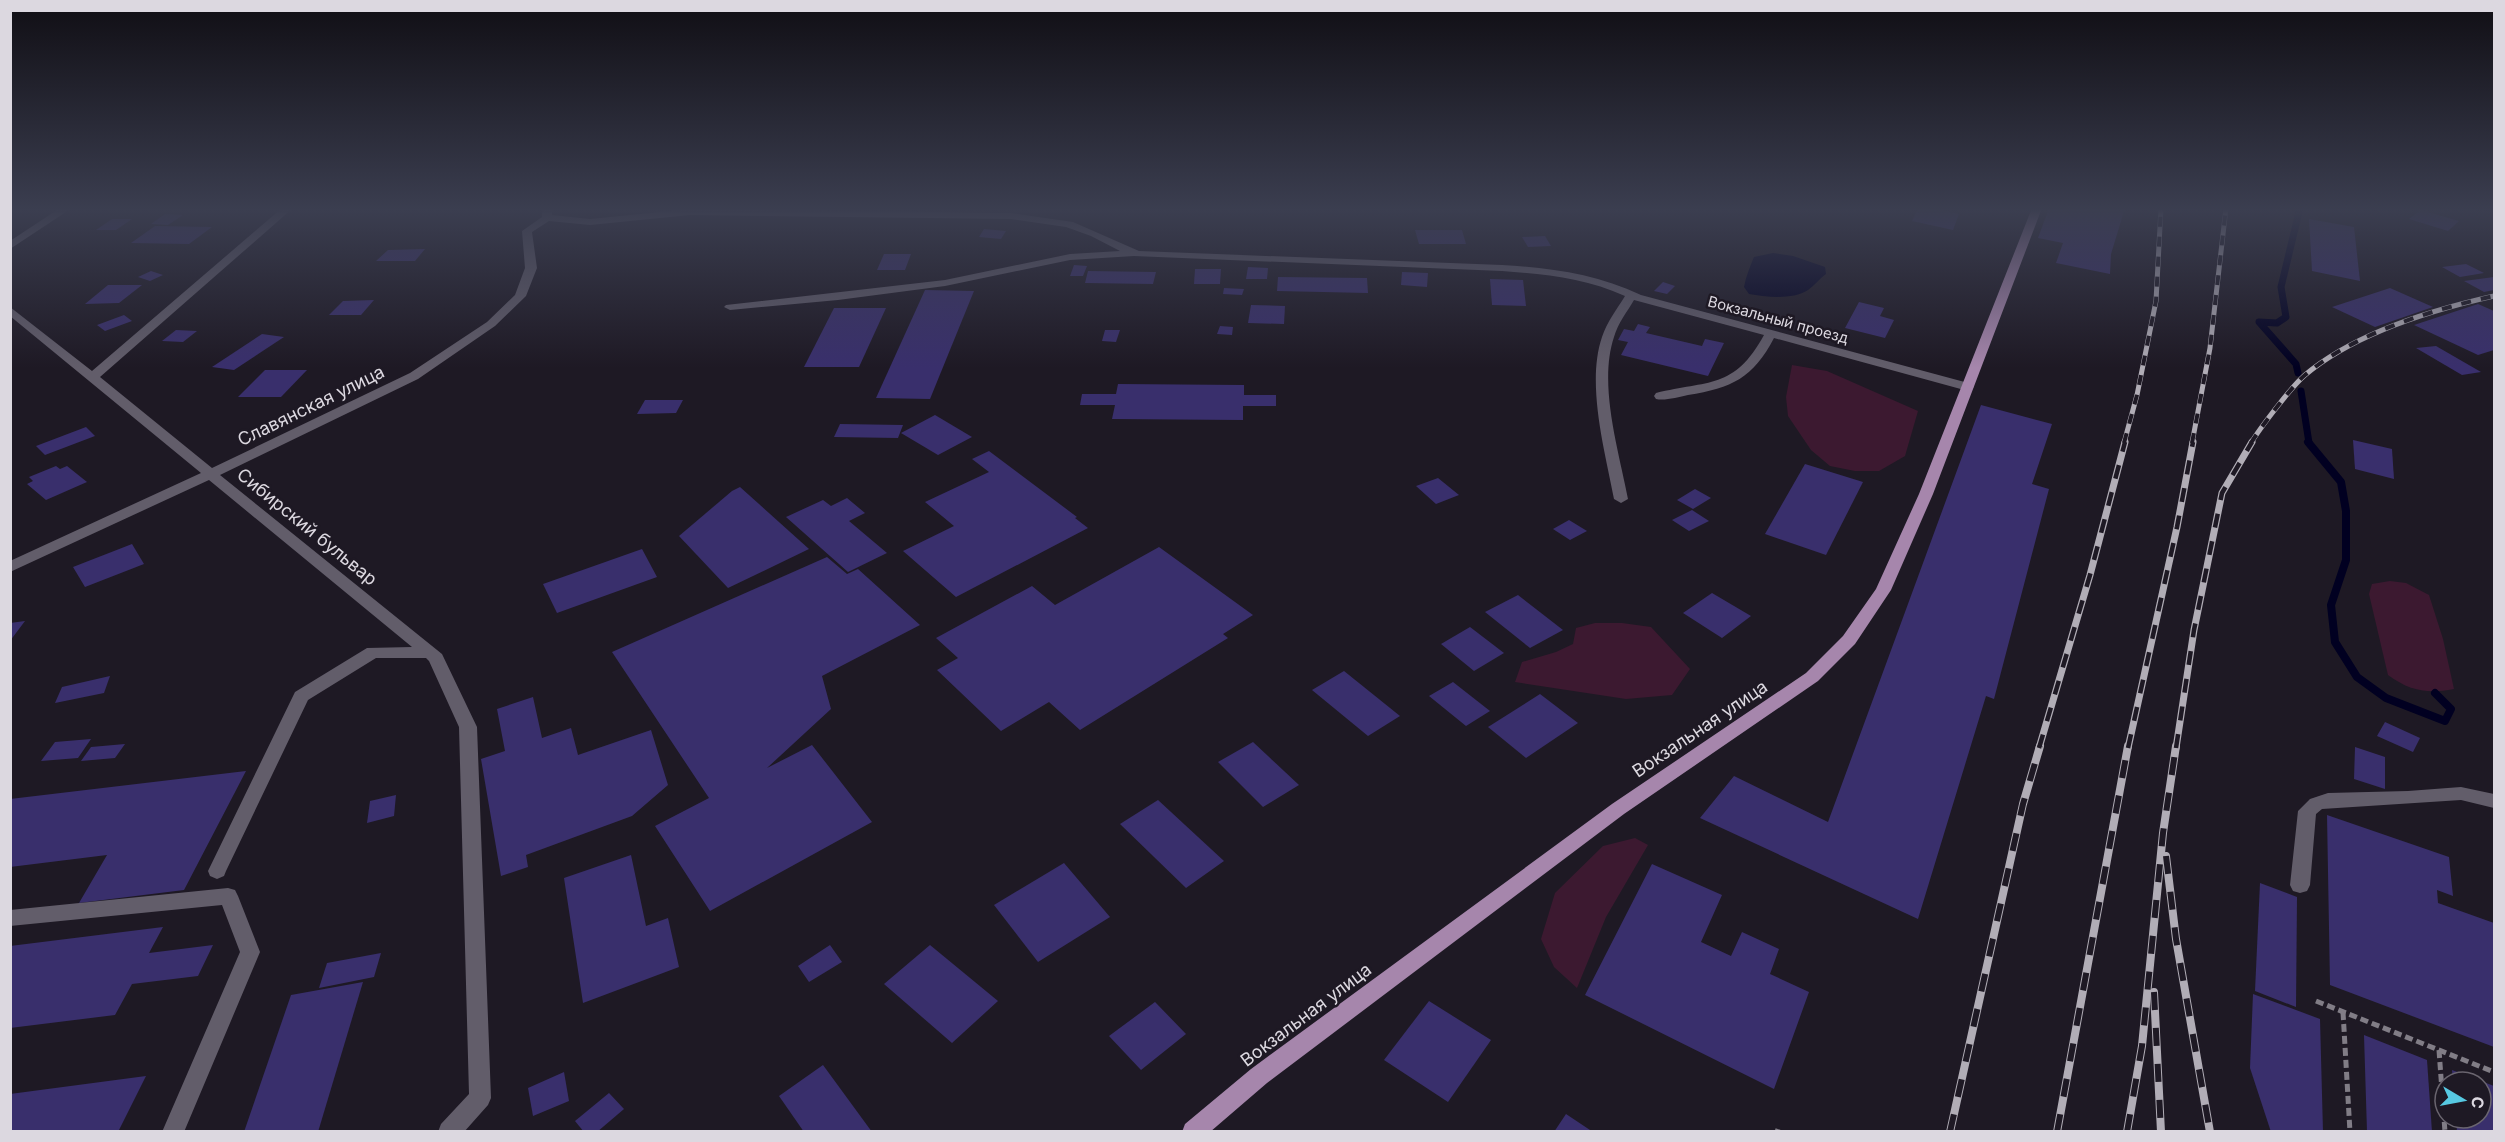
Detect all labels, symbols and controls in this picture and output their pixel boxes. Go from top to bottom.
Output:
street label: Вокзальный проезд [1706,292,1851,347]
street label: Славянская улица [234,361,388,450]
street label: Сибирский бульвар [233,464,382,590]
street label: Вокзальная улица [1628,676,1771,782]
street label: Вокзальная улица [1236,959,1375,1071]
north arrow [2433,1070,2493,1130]
text: С [2467,1095,2489,1110]

